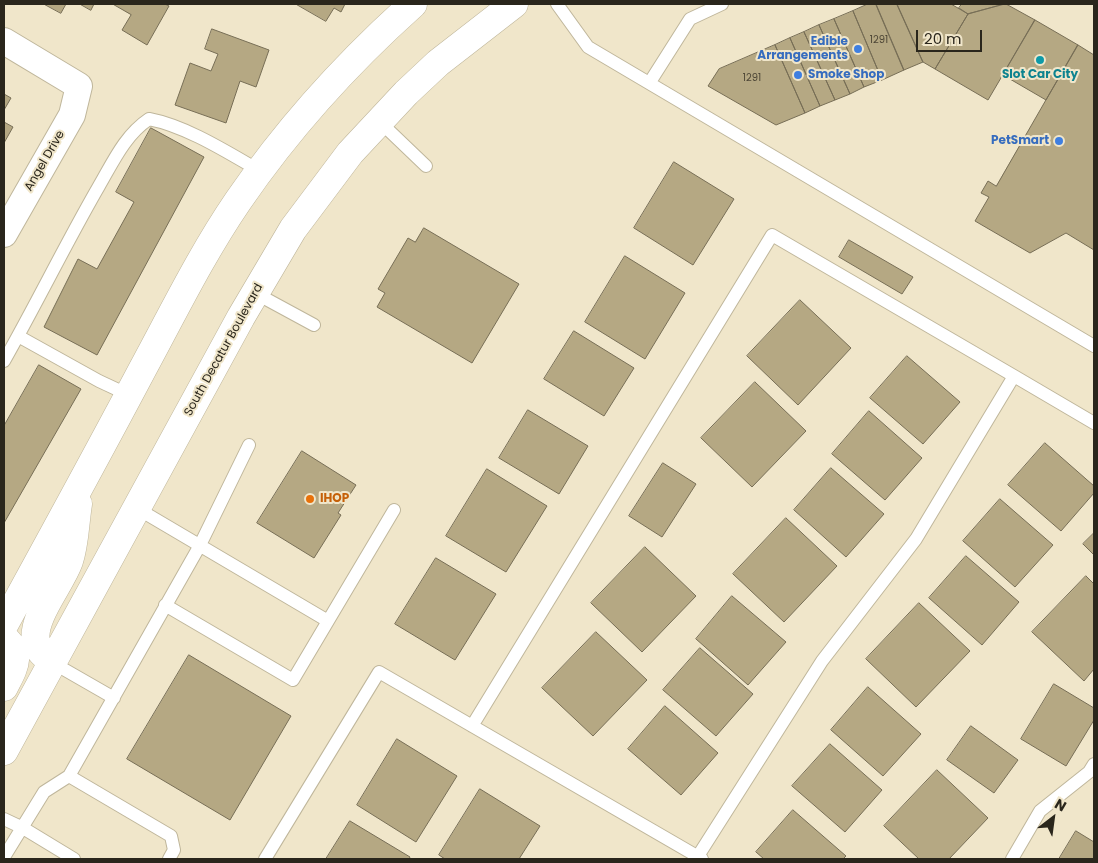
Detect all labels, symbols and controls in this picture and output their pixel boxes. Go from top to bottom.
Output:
scale bar [918,20,984,52]
text: 20 m [924,28,962,49]
house number: 1291 [870,34,888,46]
place label: Edible Arrangements [757,35,848,63]
marker: Edible Arrangements [852,43,864,55]
marker: Slot Car City [1034,54,1046,66]
place label: Smoke Shop [808,68,884,82]
place label: Slot Car City [1002,68,1078,82]
marker: Smoke Shop [792,69,804,81]
house number: 1291 [743,72,761,84]
street label: Angel Drive [22,128,68,194]
place label: PetSmart [991,134,1049,148]
marker: PetSmart [1053,135,1065,147]
street label: South Decatur Boulevard [182,281,266,419]
place label: IHOP [320,492,349,506]
marker: IHOP [304,493,316,505]
north arrow [1028,793,1078,843]
text: N [1051,794,1070,816]

